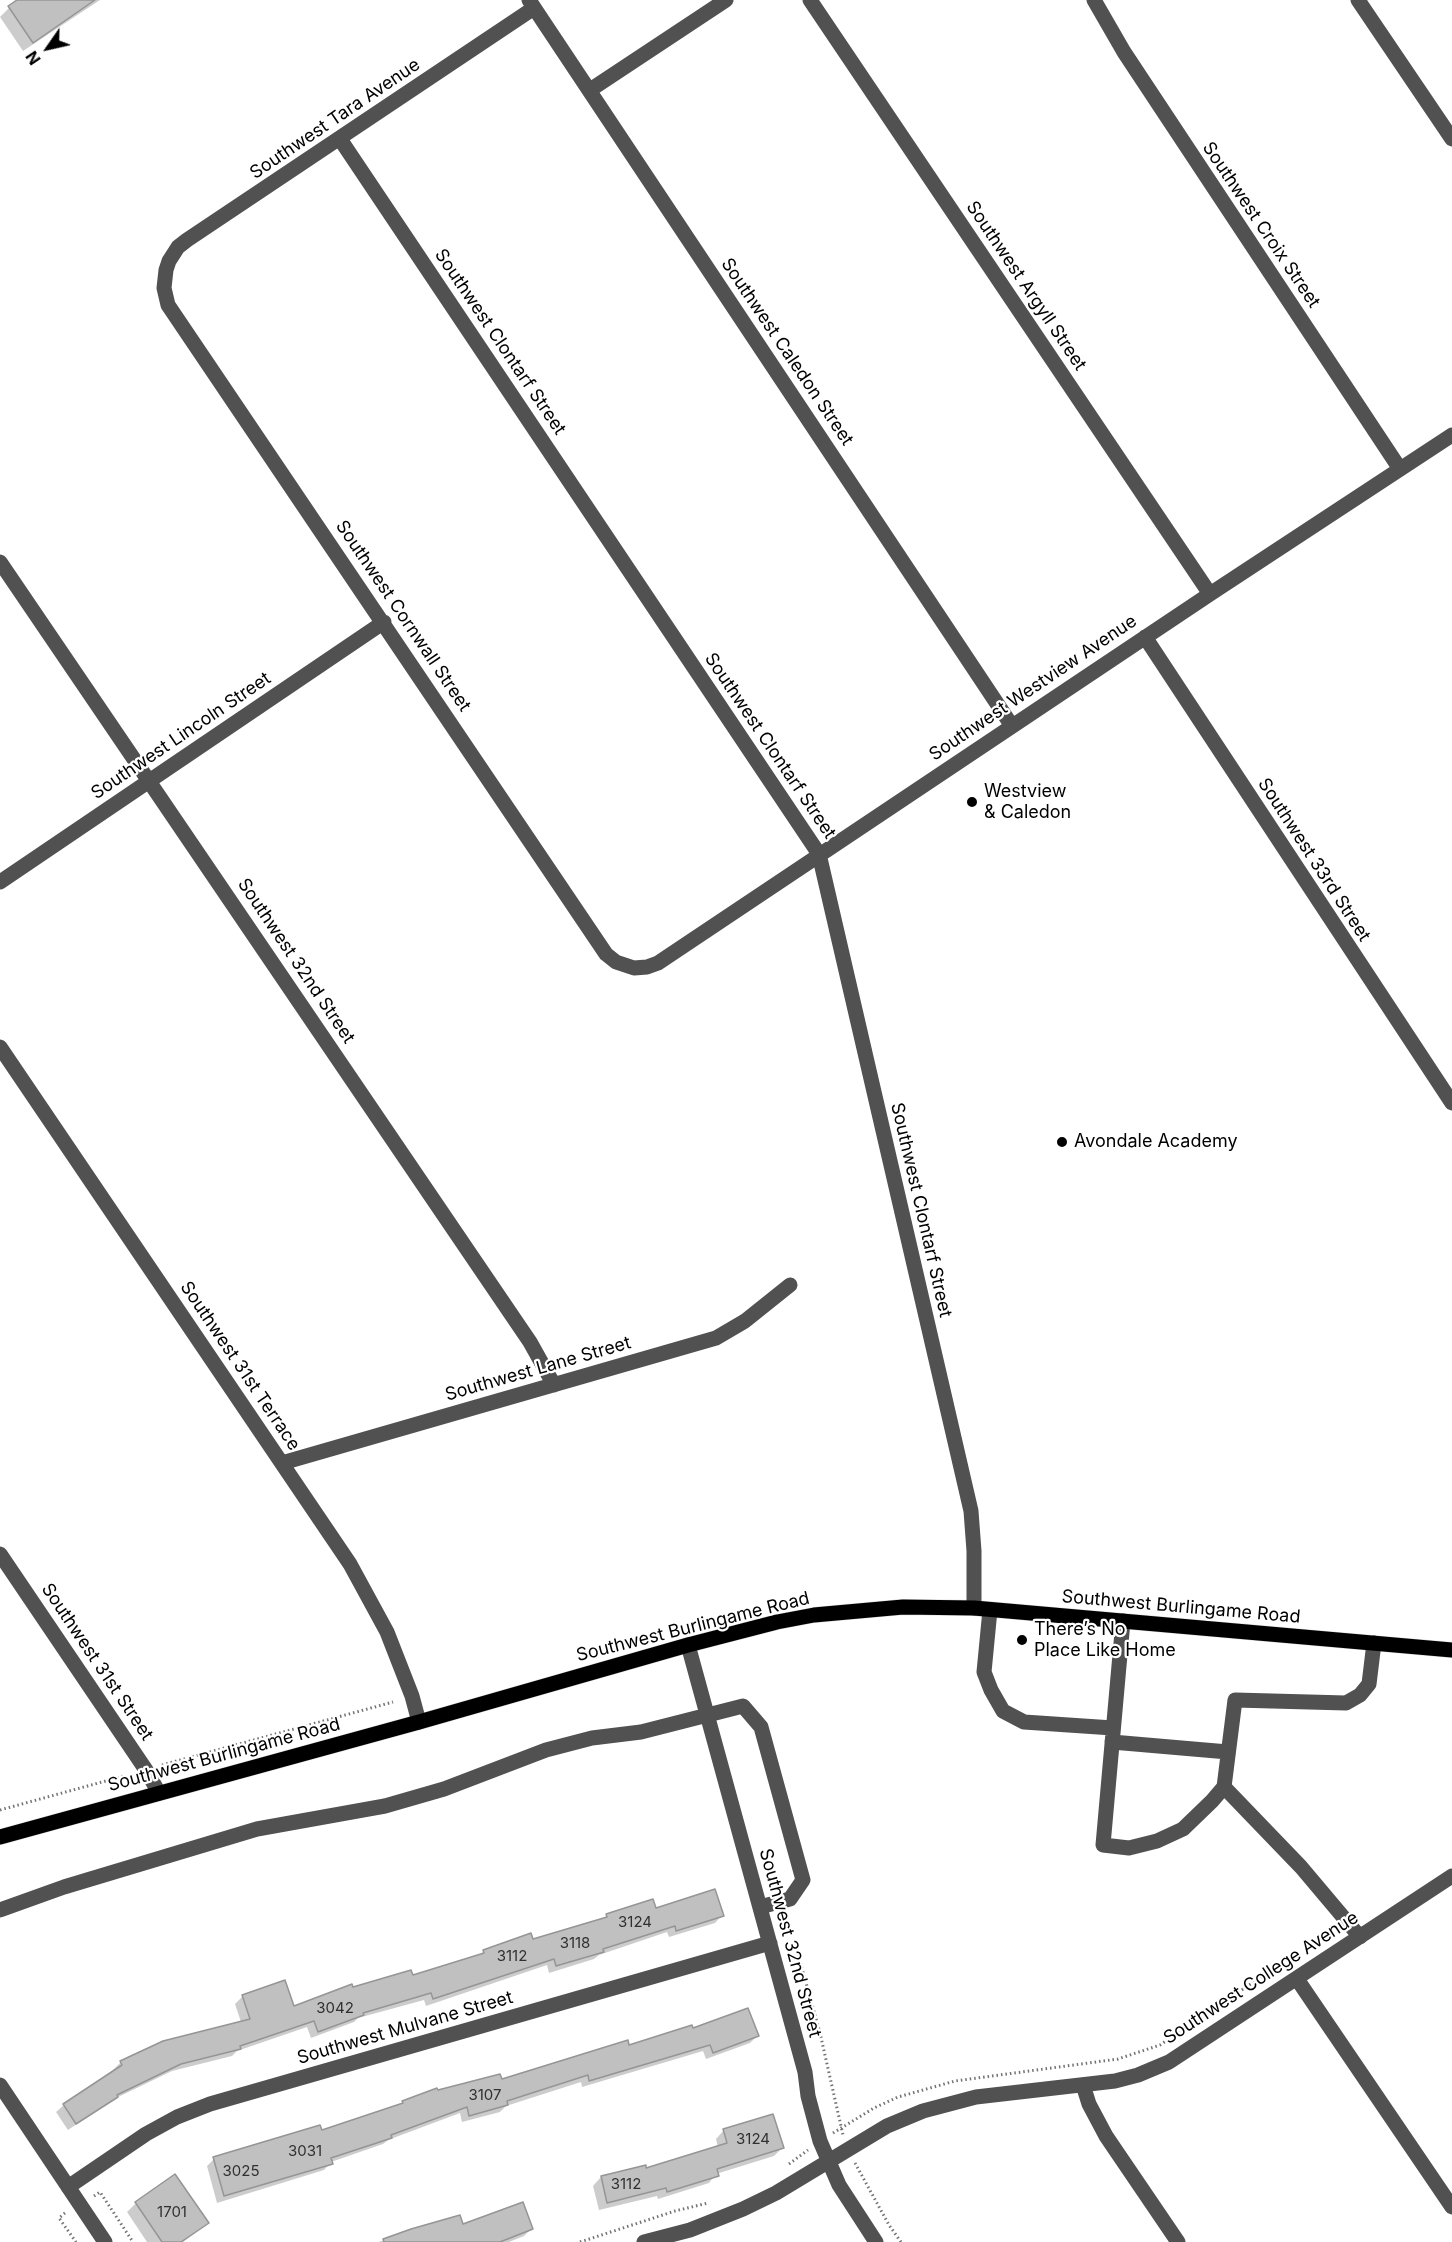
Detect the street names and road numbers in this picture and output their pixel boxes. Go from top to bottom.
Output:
street label: Southwest Tara Avenue [246,54,424,184]
street label: Southwest Croix Street [1197,138,1325,312]
street label: Southwest Argyll Street [961,197,1091,375]
street label: Southwest Clontarf Street [430,245,570,439]
street label: Southwest Caledon Street [716,254,858,450]
street label: Southwest Cornwall Street [331,516,475,716]
street label: Southwest Westview Avenue [925,610,1141,766]
street label: Southwest Clontarf Street [700,649,840,843]
street label: Southwest Lincoln Street [87,668,275,804]
street label: Southwest 33rd Street [1253,774,1375,946]
street label: Southwest 32nd Street [233,874,359,1048]
street label: Southwest Clontarf Street [886,1101,956,1319]
street label: Southwest 31st Terrace [175,1277,305,1455]
street label: Southwest Lane Street [443,1332,633,1406]
street label: Southwest 31st Street [36,1579,158,1745]
street label: Southwest Burlingame Road [1061,1586,1301,1628]
street label: Southwest Burlingame Road [574,1588,812,1666]
street label: Southwest Burlingame Road [105,1714,343,1796]
street label: Southwest 32nd Street [754,1846,826,2040]
street label: Southwest College Avenue [1160,1907,1362,2049]
street label: Southwest Mulvane Street [295,1987,515,2069]

